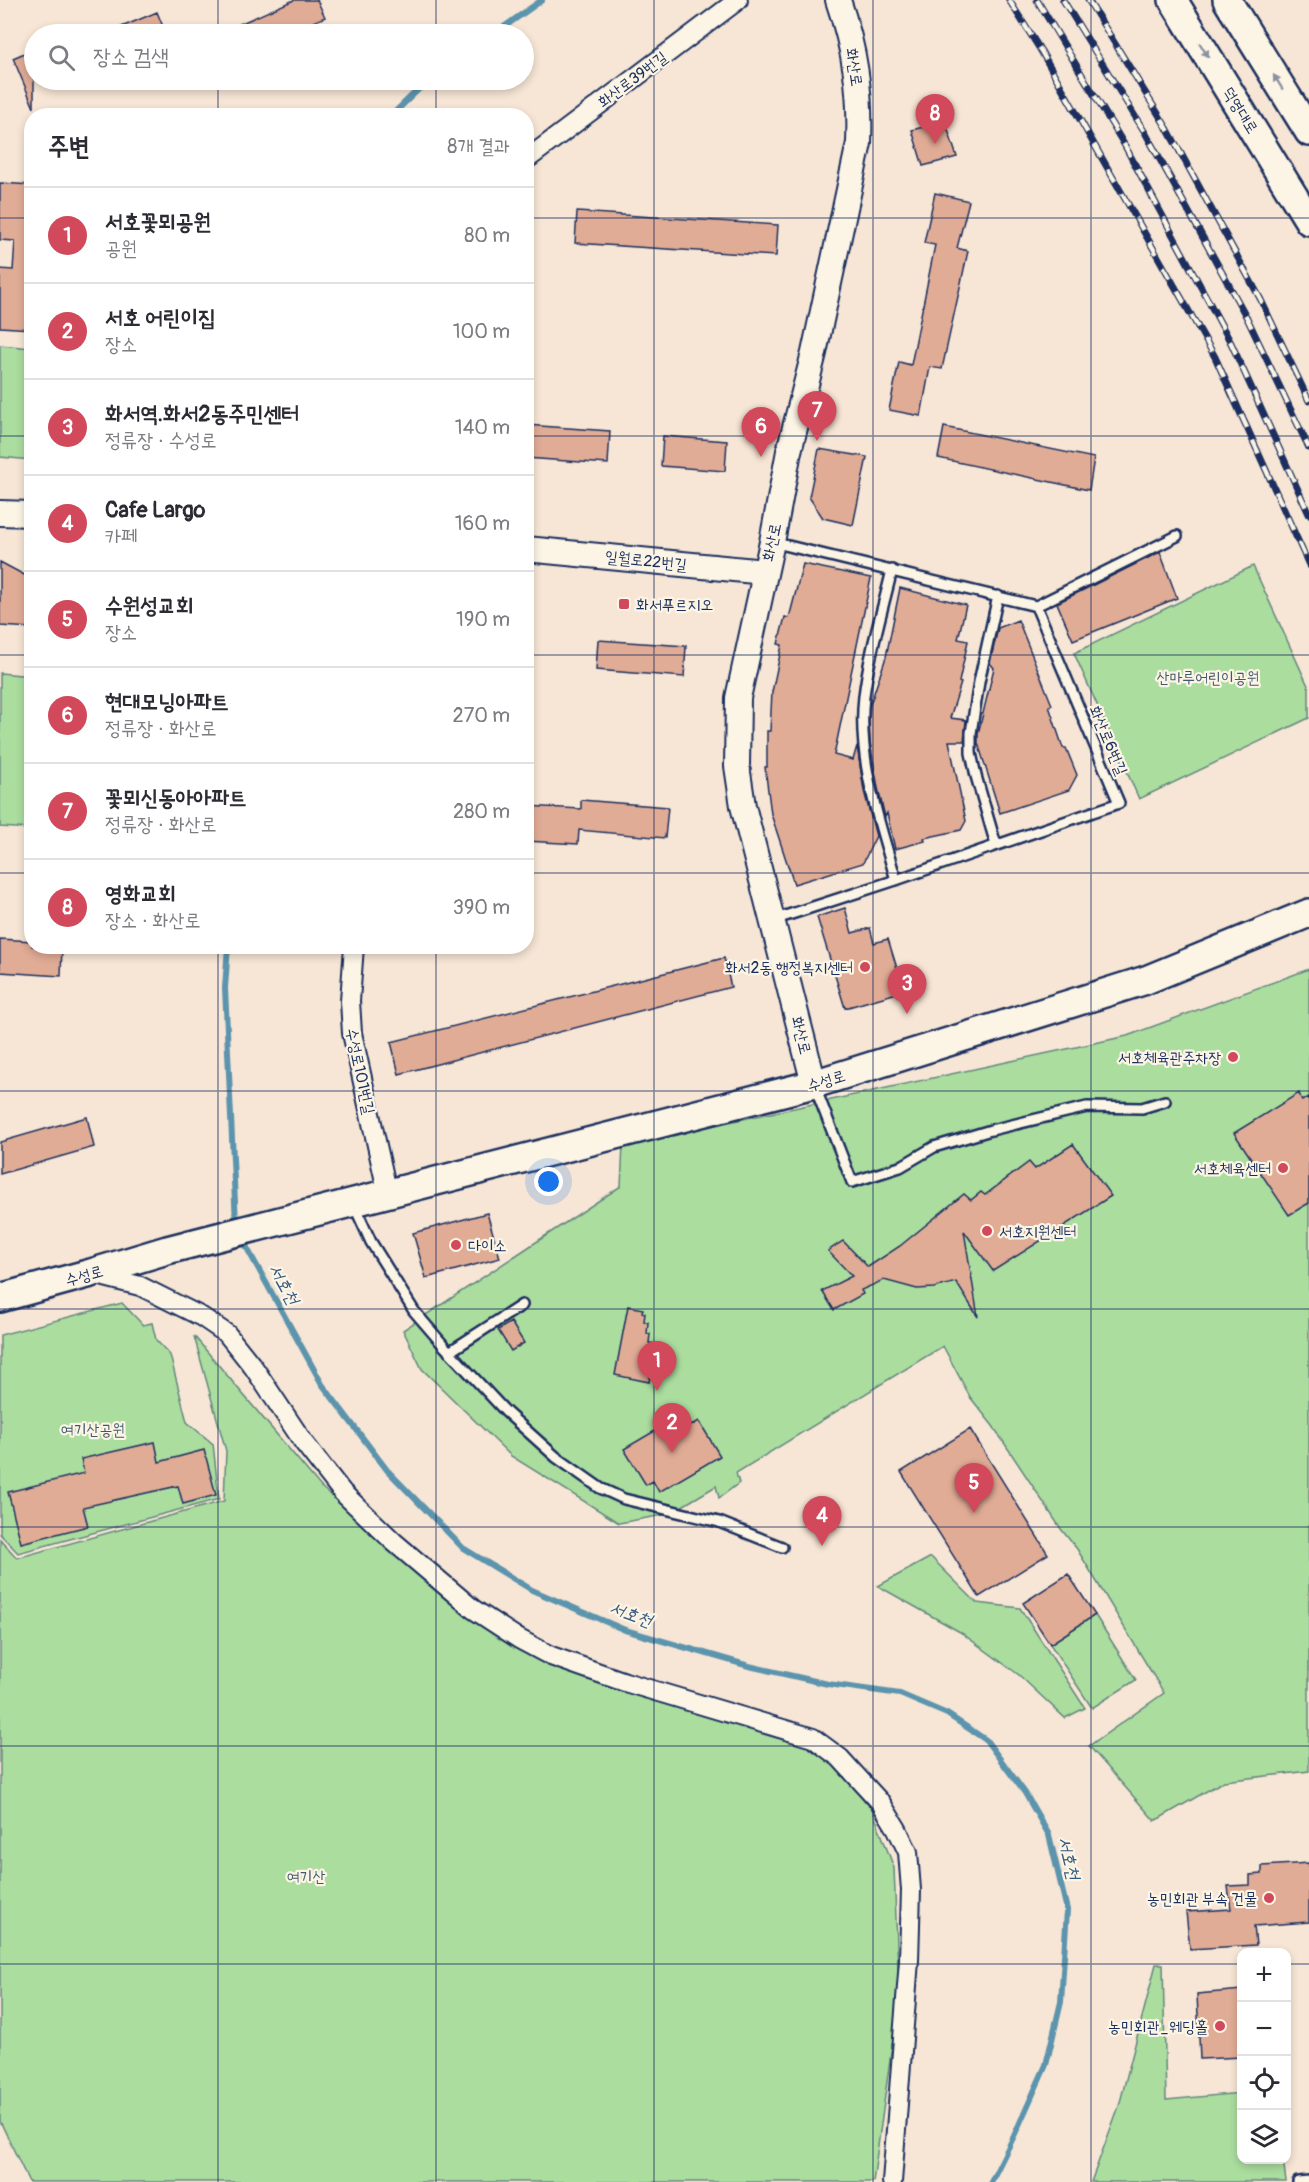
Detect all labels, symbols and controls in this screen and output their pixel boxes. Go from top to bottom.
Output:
search box [24,24,534,90]
icon: search [45,41,78,74]
one-way arrow [1198,42,1209,58]
text: 장소 검색 [93,43,169,71]
street label: 화산로39번길 [594,47,671,112]
street label: 화산로 [841,47,867,88]
one-way arrow [1273,74,1284,90]
street label: 덕영대로 [1218,83,1262,138]
pin: 8 [916,94,954,144]
text: 주변 [48,131,90,163]
text: 8개 결과 [447,134,510,159]
text: 서호꽃뫼공원 [105,208,211,236]
text: 1 [64,223,71,248]
text: 80 m [464,223,510,248]
text: 공원 [105,236,137,261]
text: 서호 어린이집 [105,304,216,332]
text: 2 [62,319,73,344]
text: 100 m [453,319,510,344]
text: 장소 [105,332,137,357]
pin: 7 [798,392,836,441]
text: 화서역.화서2동주민센터 [105,400,299,428]
pin: 6 [742,408,780,457]
text: 3 [62,415,73,440]
text: 140 m [455,415,510,440]
text: 정류장 · 수성로 [105,428,217,453]
text: Cafe Largo [105,496,205,524]
text: 4 [62,511,73,536]
text: 160 m [455,511,510,536]
street label: 화산로 [758,521,786,563]
text: 카페 [105,524,137,549]
street label: 일월로22번길 [604,547,688,575]
text: 수원성교회 [105,592,194,620]
place label: 화서푸르지오 [636,595,713,615]
marker: 화서푸르지오 [617,597,631,611]
text: 5 [62,607,73,632]
text: 190 m [456,607,510,632]
text: 장소 [105,620,137,645]
park label: 산마루어린이공원 [1157,668,1260,688]
text: 현대모닝아파트 [105,688,229,716]
text: 6 [62,703,73,728]
text: 270 m [452,703,510,728]
street label: 화산로6번길 [1084,703,1132,778]
text: 정류장 · 화산로 [105,716,217,741]
text: 꽃뫼신동아아파트 [105,784,247,812]
text: 7 [62,799,73,824]
text: 280 m [453,799,510,824]
text: 정류장 · 화산로 [105,812,217,837]
text: 영화교회 [105,880,176,908]
text: 8 [62,895,73,920]
text: 390 m [453,895,510,920]
text: 장소 · 화산로 [105,908,201,933]
place label: 화서2동 행정복지센터 [725,958,853,978]
marker: 화서2동 행정복지센터 [858,960,872,974]
pin: 3 [888,964,926,1014]
street label: 화산로 [787,1014,815,1056]
street label: 수성로101번길 [341,1026,379,1116]
place label: 서호체육관주차장 [1118,1048,1221,1068]
marker: 서호체육관주차장 [1226,1050,1240,1064]
street label: 수성로 [805,1066,848,1096]
place label: 서호체육센터 [1194,1159,1271,1179]
marker: 서호체육센터 [1276,1161,1290,1175]
your location [534,1167,563,1196]
place label: 서호지원센터 [999,1222,1076,1242]
marker: 서호지원센터 [980,1224,994,1238]
place label: 다이소 [468,1236,507,1256]
marker: 다이소 [449,1238,463,1252]
water label: 서호천 [263,1260,305,1310]
street label: 수성로 [63,1261,106,1291]
pin: 1 [638,1342,676,1391]
pin: 2 [652,1404,692,1453]
park label: 여기산공원 [61,1420,125,1440]
pin: 5 [954,1464,994,1513]
pin: 4 [802,1496,842,1546]
water label: 서호천 [606,1596,657,1633]
water label: 서호천 [1052,1834,1085,1883]
park label: 여기산 [287,1867,325,1887]
place label: 농민회관 부속 건물 [1147,1889,1257,1909]
marker: 농민회관 부속 건물 [1262,1891,1276,1905]
map controls [1237,1948,1291,2164]
button: + [1237,1948,1291,2002]
button: − [1237,2002,1291,2056]
place label: 농민회관_웨딩홀 [1108,2017,1208,2037]
marker: 농민회관_웨딩홀 [1213,2019,1227,2033]
button: locate [1237,2056,1291,2110]
button: layers [1237,2110,1291,2164]

